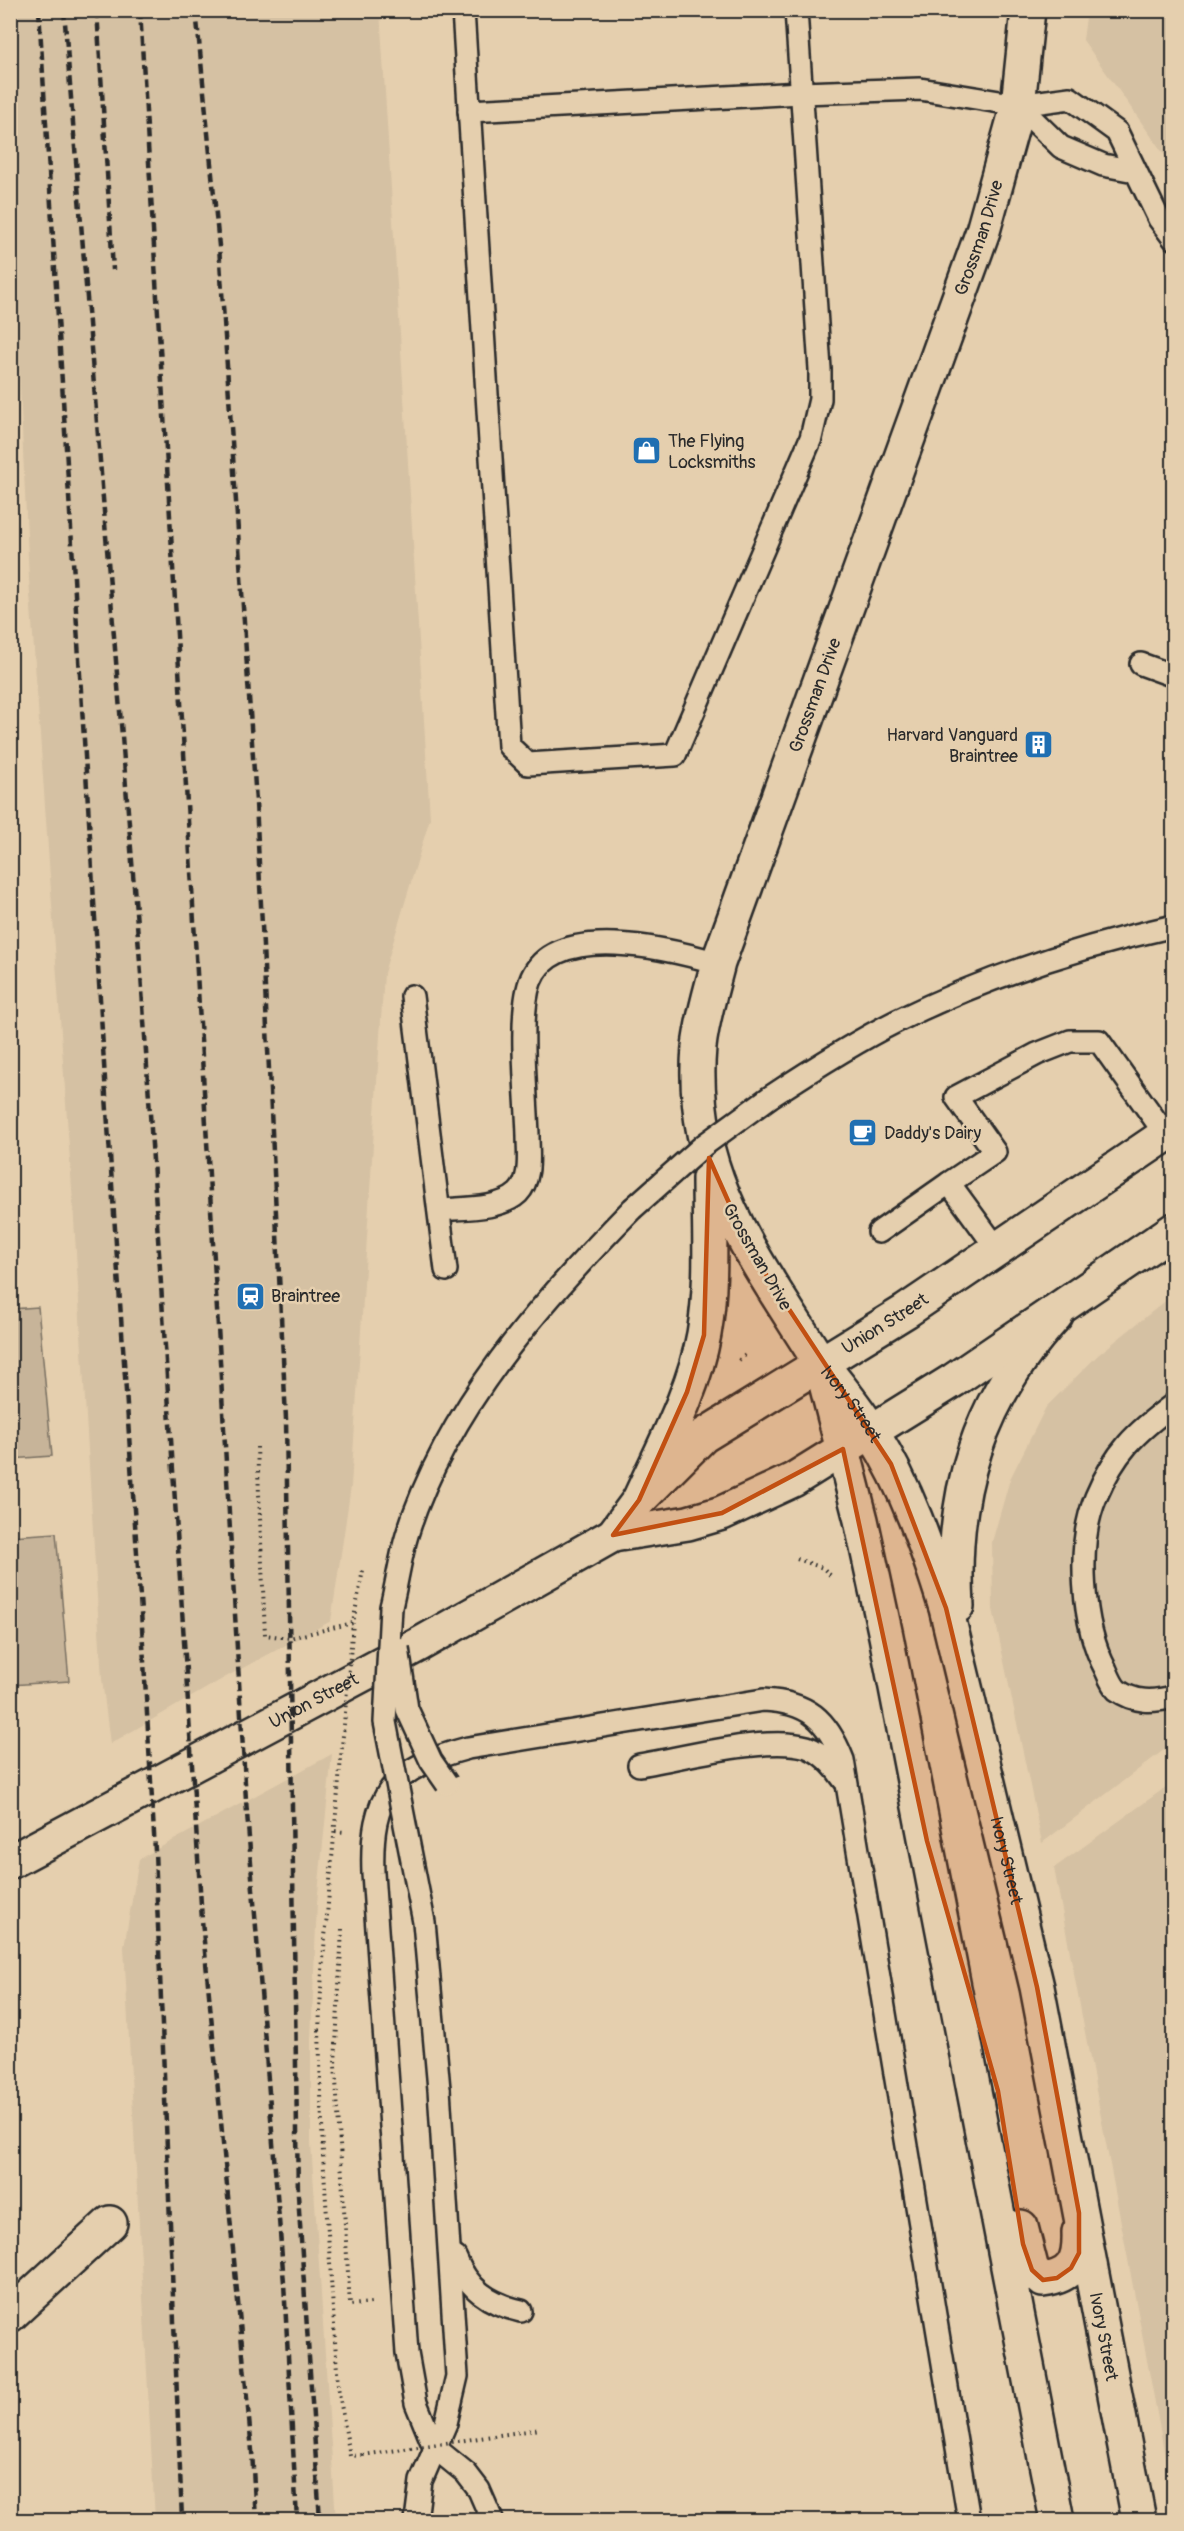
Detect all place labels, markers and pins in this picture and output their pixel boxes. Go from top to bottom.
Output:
place label: The Flying Locksmiths [668,430,755,474]
shop icon: The Flying Locksmiths [631,435,663,467]
place label: Harvard Vanguard Braintree [886,724,1018,768]
building icon: Harvard Vanguard Braintree [1023,729,1055,761]
cafe icon: Daddy's Dairy [847,1117,879,1149]
place label: Daddy's Dairy [884,1122,981,1145]
station icon: Braintree [234,1280,266,1312]
place label: Braintree [271,1285,340,1308]

